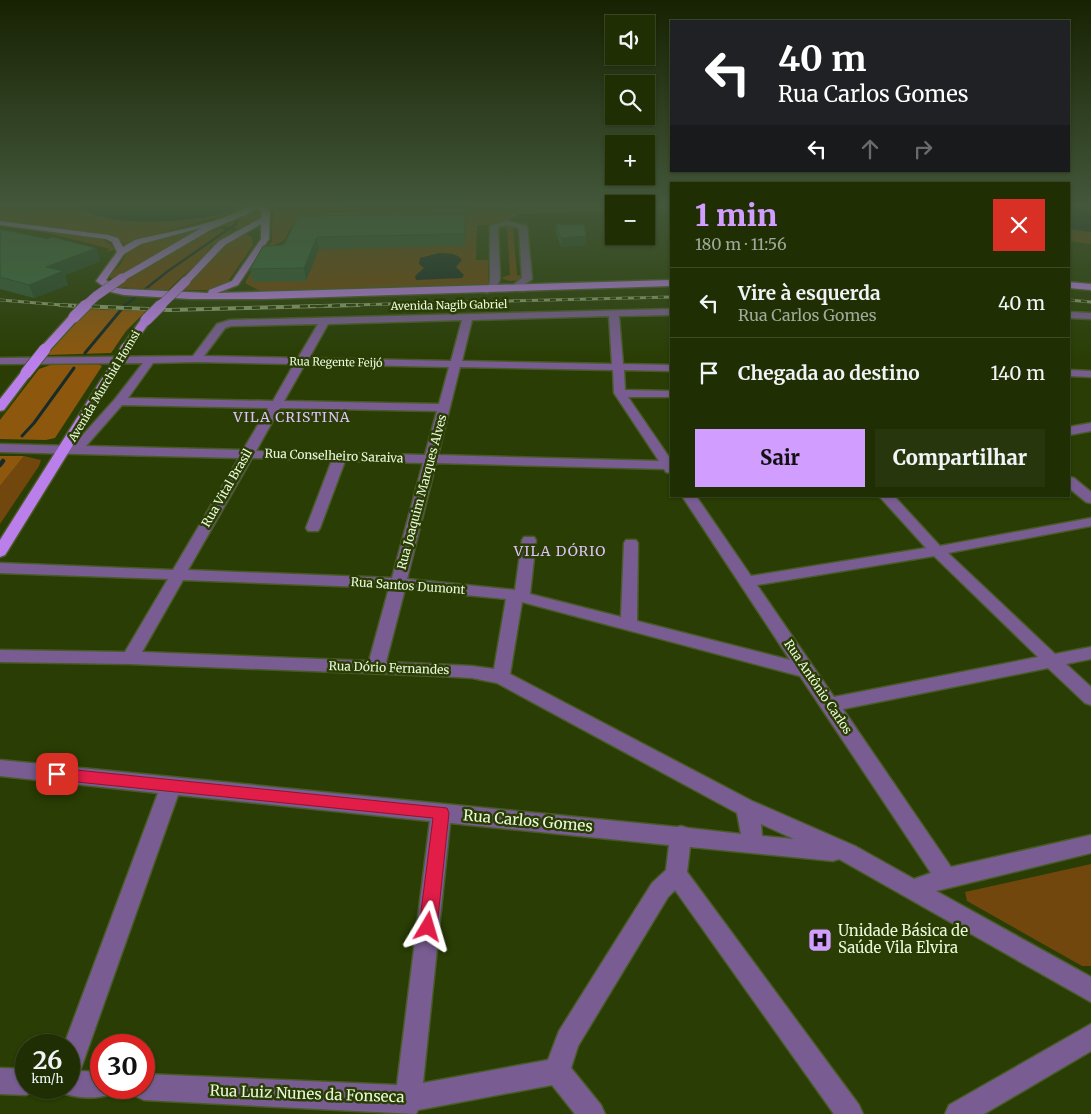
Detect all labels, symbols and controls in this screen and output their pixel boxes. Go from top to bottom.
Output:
map controls [605,15,655,245]
button: sound [605,15,655,65]
text: 40 m [778,37,866,81]
icon: left [695,40,760,105]
button: search [605,75,655,125]
text: Rua Carlos Gomes [778,80,969,108]
button: + [605,135,655,185]
icon: left [803,135,831,163]
icon: ahead [856,135,884,163]
icon: right [909,135,937,163]
button: − [605,195,655,245]
text: 1 min [695,196,777,234]
button: close [993,199,1045,251]
text: 180 m · 11:56 [695,234,787,254]
text: Vire à esquerda [738,281,881,305]
icon: left [695,289,723,317]
text: 40 m [998,291,1045,315]
street label: Avenida Nagib Gabriel [390,297,508,313]
text: Rua Carlos Gomes [738,305,877,325]
street label: Avenida Murchid Homsi [65,327,143,445]
street label: Rua Regente Feijó [289,354,383,370]
icon: arrive [695,359,723,387]
text: Chegada ao destino [738,361,920,385]
text: 140 m [990,361,1045,385]
district label: VILA CRISTINA [232,408,351,426]
street label: Rua Joaquim Marques Alves [394,413,450,571]
button: Sair [695,429,865,487]
button: Compartilhar [875,429,1045,487]
street label: Rua Vital Brasil [198,446,255,529]
street label: Rua Conselheiro Saraiva [264,446,404,465]
district label: VILA DÓRIO [513,542,606,560]
street label: Rua Santos Dumont [350,574,466,597]
street label: Rua Antônio Carlos [781,637,856,737]
street label: Rua Dório Fernandes [328,658,450,677]
pin [36,753,78,795]
icon: arrive [43,760,71,788]
street label: Rua Carlos Gomes [462,805,594,836]
position arrow [401,900,453,952]
place label: Unidade Básica de Saúde Vila Elvira [838,921,968,957]
hospital icon: Unidade Básica de Saúde Vila Elvira [807,927,833,953]
speed limit sign: 30 [90,1034,155,1099]
text: 26 [33,1044,62,1076]
text: km/h [32,1071,63,1086]
street label: Rua Luiz Nunes da Fonseca [209,1081,405,1106]

